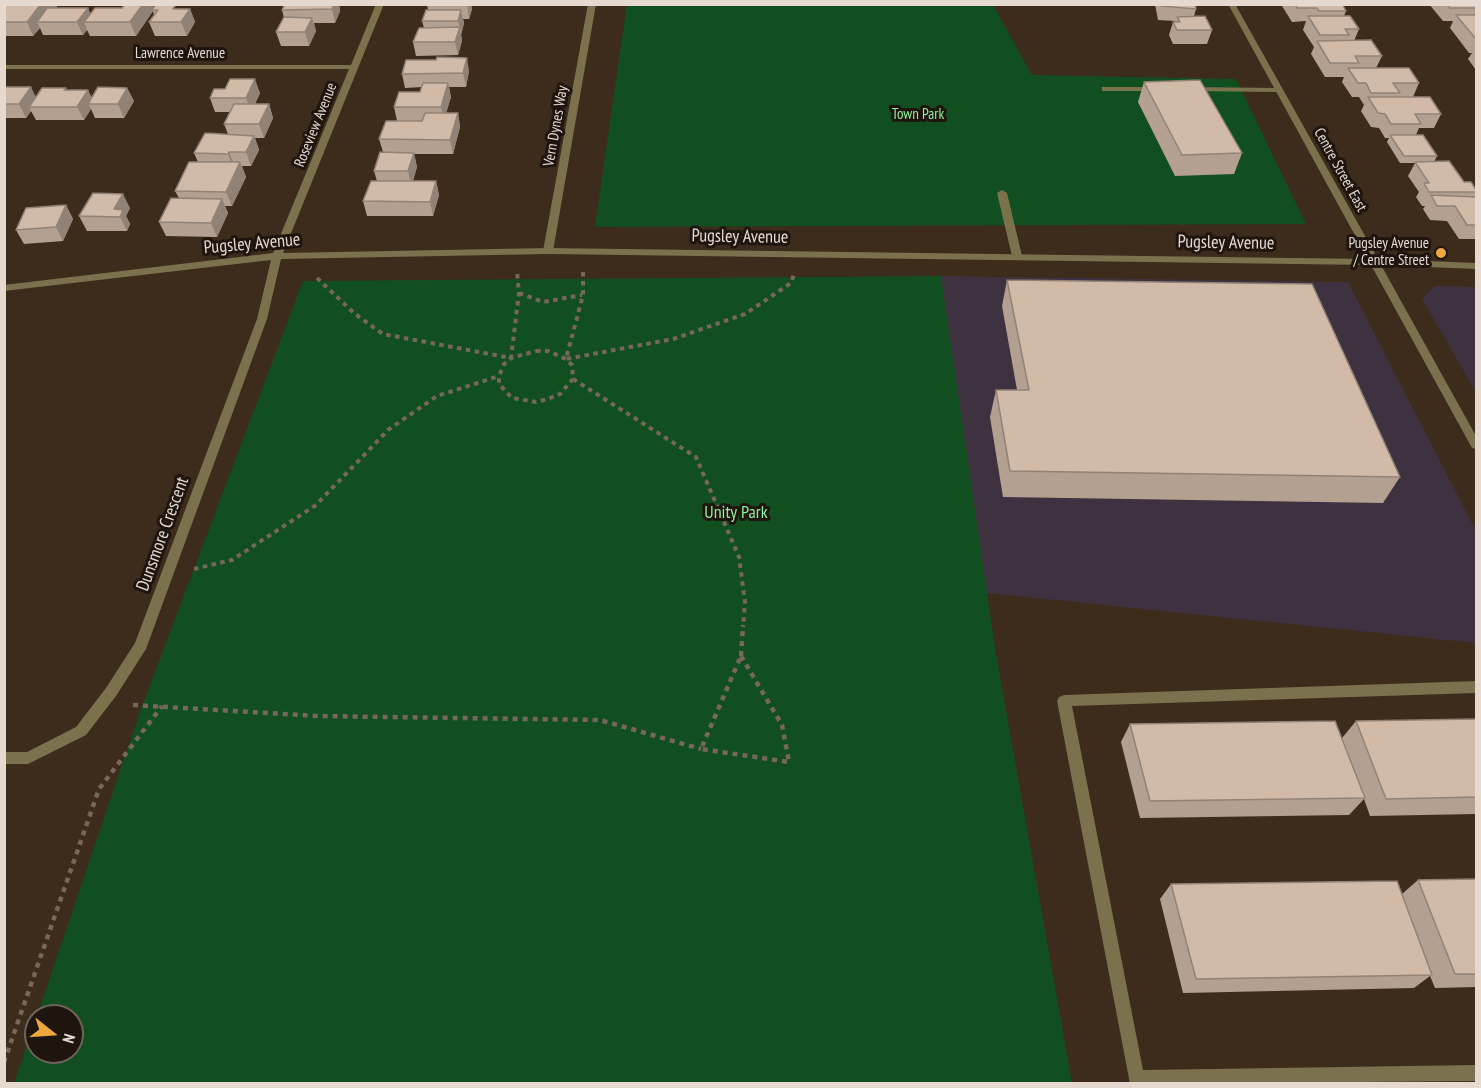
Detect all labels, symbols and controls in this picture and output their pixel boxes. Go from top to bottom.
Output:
street label: Lawrence Avenue [135,45,225,63]
street label: Roseview Avenue [291,80,341,170]
street label: Vern Dynes Way [540,84,572,168]
park label: Town Park [892,106,944,124]
street label: Centre Street East [1310,125,1370,215]
street label: Pugsley Avenue [691,225,789,249]
street label: Pugsley Avenue [203,229,301,259]
street label: Pugsley Avenue [1177,231,1275,255]
place label: Pugsley Avenue / Centre Street [1348,235,1429,270]
marker: Pugsley Avenue / Centre Street [1434,246,1448,260]
street label: Dunsmore Crescent [132,474,194,594]
park label: Unity Park [704,502,768,524]
north arrow [24,1004,84,1064]
text: N [58,1032,80,1046]

